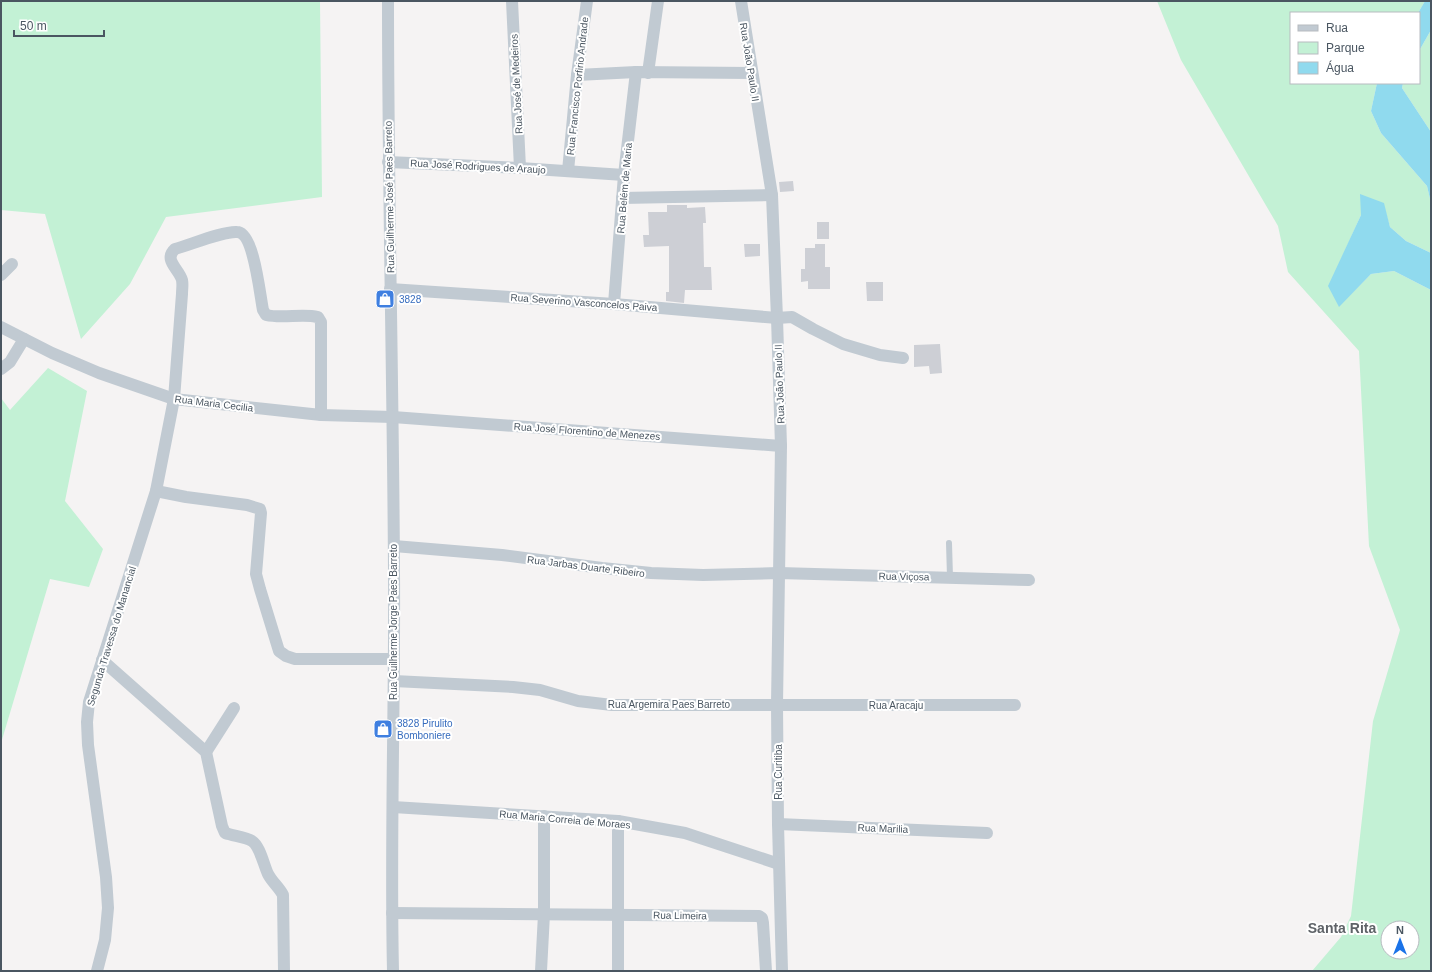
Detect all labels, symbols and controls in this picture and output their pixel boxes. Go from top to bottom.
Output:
scale bar [14,12,104,38]
legend [1290,12,1420,84]
street label: Rua Francisco Porfirio Andrade [565,16,590,156]
text: 50 m [20,19,47,33]
text: Rua [1326,21,1348,35]
street label: Rua João Paulo II [738,22,761,102]
street label: Rua José de Medeiros [508,34,525,134]
text: Parque [1326,41,1365,55]
text: Água [1326,60,1354,75]
street label: Rua Guilherme José Paes Barreto [383,120,396,273]
street label: Rua Belém de Maria [615,142,634,234]
street label: Rua José Rodrigues de Araujo [410,157,546,176]
shop icon: 3828 [374,288,396,310]
street label: Rua Severino Vasconcelos Paiva [510,292,658,313]
place label: 3828 [399,294,422,305]
street label: Rua João Paulo II [773,344,786,424]
street label: Rua Maria Cecilia [174,393,254,414]
street label: Rua José Florentino de Menezes [513,421,661,442]
street label: Rua Guilherme Jorge Paes Barreto [388,543,399,700]
street label: Rua Jarbas Duarte Ribeiro [527,554,646,579]
street label: Segunda Travessa do Manancial [85,565,138,707]
street label: Rua Viçosa [878,571,930,582]
street label: Rua Argemira Paes Barreto [608,699,731,710]
street label: Rua Aracaju [869,700,923,711]
shop icon: 3828 Pirulito Bomboniere [372,718,394,740]
place label: 3828 Pirulito Bomboniere [397,718,453,741]
street label: Rua Curitiba [773,744,784,800]
street label: Rua Maria Correia de Moraes [499,808,631,831]
street label: Rua Marilia [858,822,909,835]
street label: Rua Limeira [653,910,707,921]
district label: Santa Rita [1308,920,1376,936]
north arrow [1380,920,1420,960]
text: N [1396,924,1404,936]

